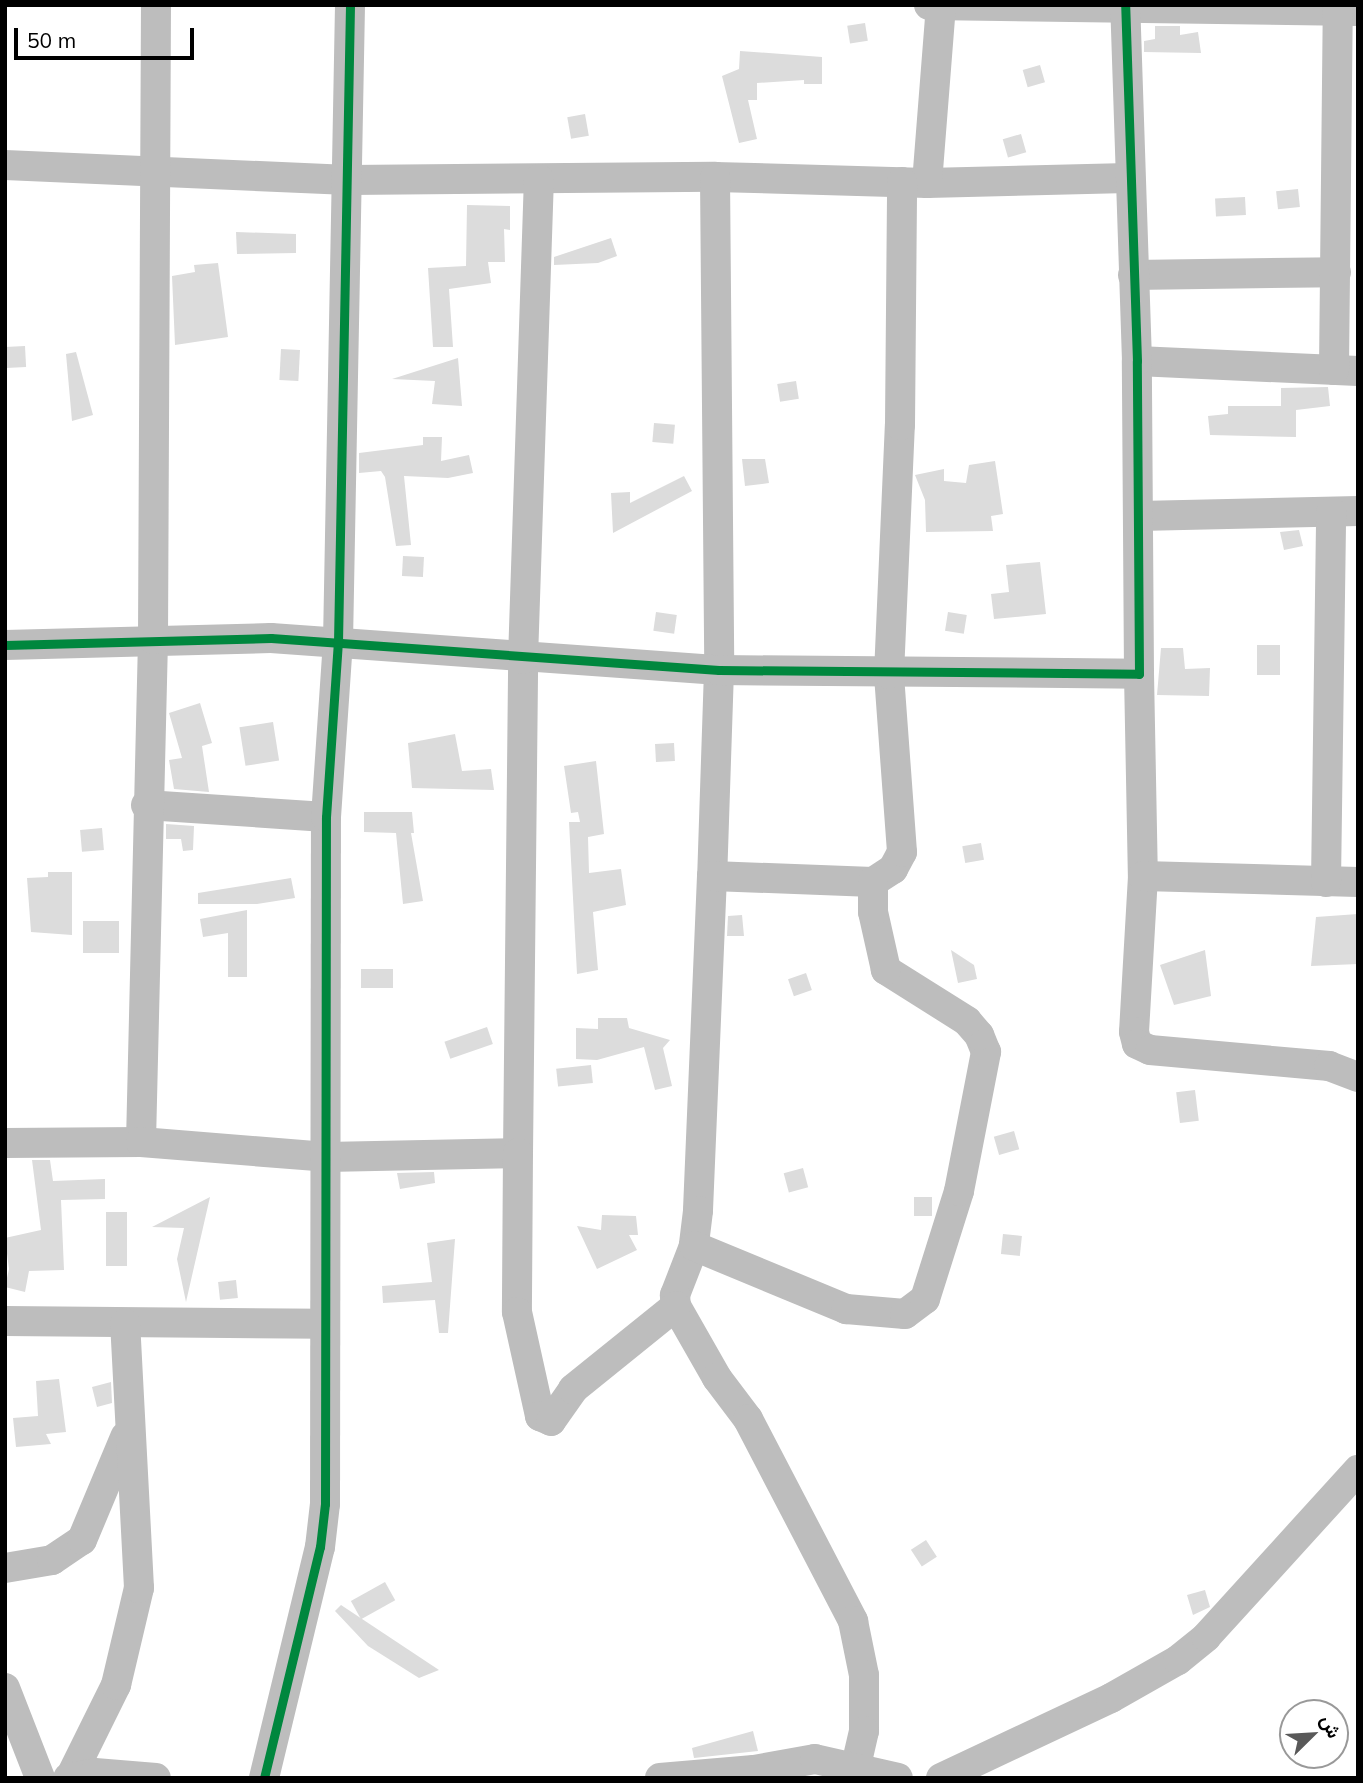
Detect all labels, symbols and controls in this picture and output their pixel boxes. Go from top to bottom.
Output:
scale bar [18,14,198,58]
text: 50 m [27,27,76,53]
north arrow [1279,1699,1349,1769]
text: ش [1316,1711,1347,1742]

